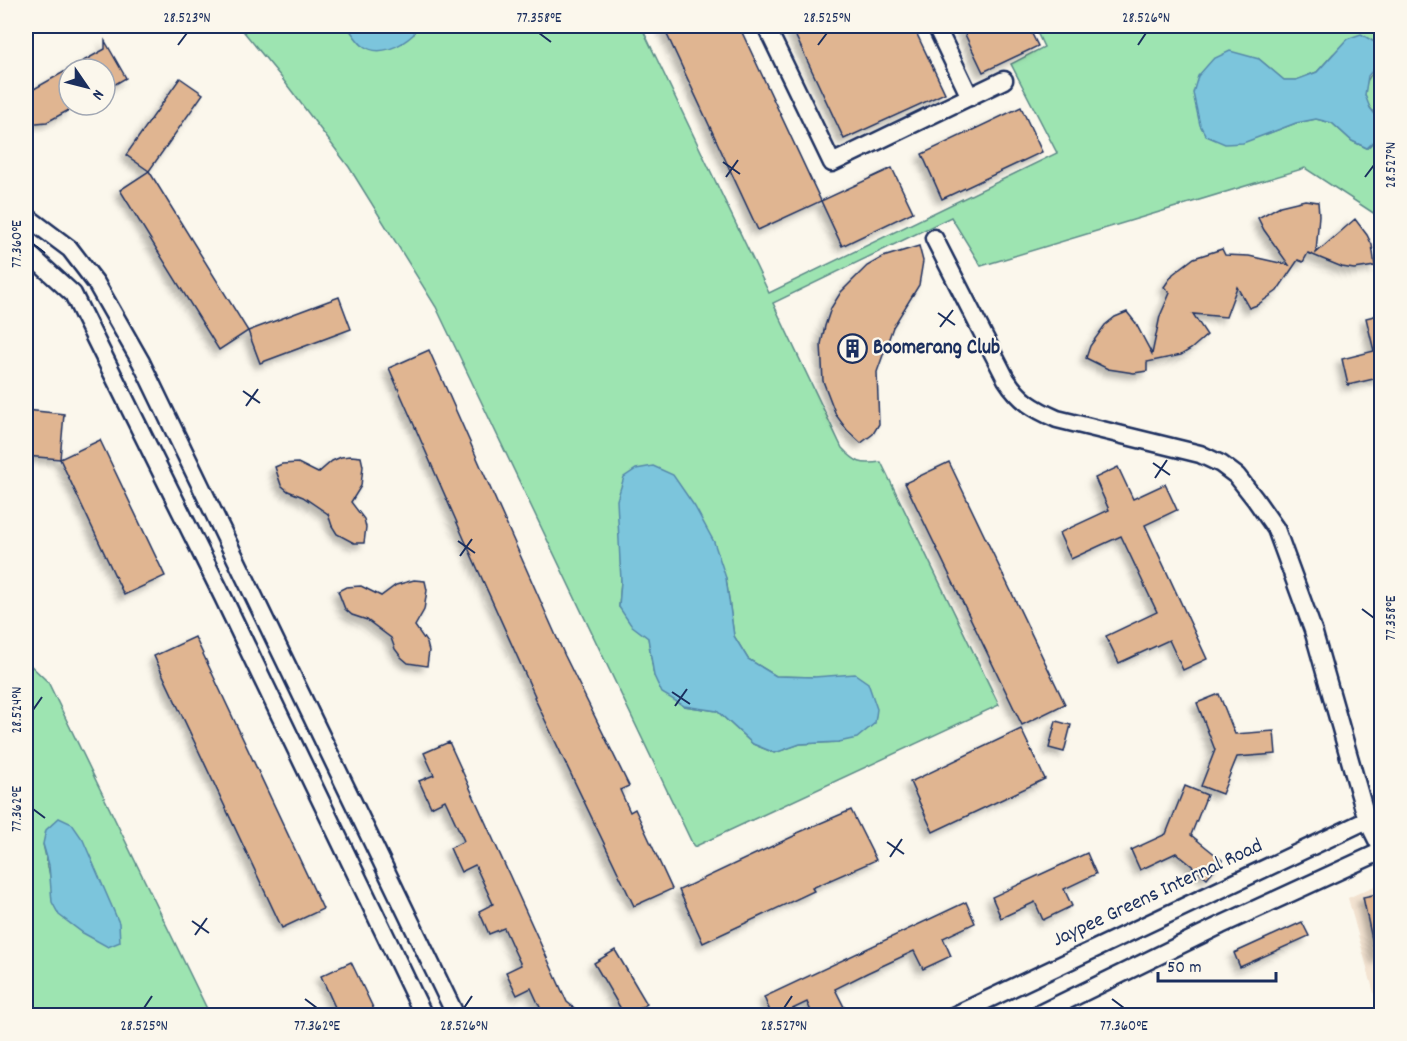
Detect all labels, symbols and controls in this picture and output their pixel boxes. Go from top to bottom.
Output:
text: 28.523°N [163,8,211,30]
text: 77.358°E [516,8,562,30]
text: 28.525°N [803,8,851,30]
text: 28.526°N [1122,8,1170,30]
north arrow [57,57,117,117]
text: N [85,84,109,104]
text: 28.527°N [1381,142,1403,188]
text: 77.360°E [7,220,29,268]
building icon: Boomerang Club [836,333,868,365]
place label: Boomerang Club [873,334,1000,364]
text: 77.358°E [1381,595,1403,641]
text: 28.524°N [7,686,29,734]
text: 77.362°E [7,786,29,832]
street label: Jaypee Greens Internal Road [1048,832,1268,956]
scale bar [1158,945,1276,983]
text: 50 m [1167,956,1202,981]
text: 28.525°N [120,1016,168,1038]
text: 77.362°E [294,1016,340,1038]
text: 28.526°N [440,1016,488,1038]
text: 28.527°N [761,1016,807,1038]
text: 77.360°E [1100,1016,1148,1038]

